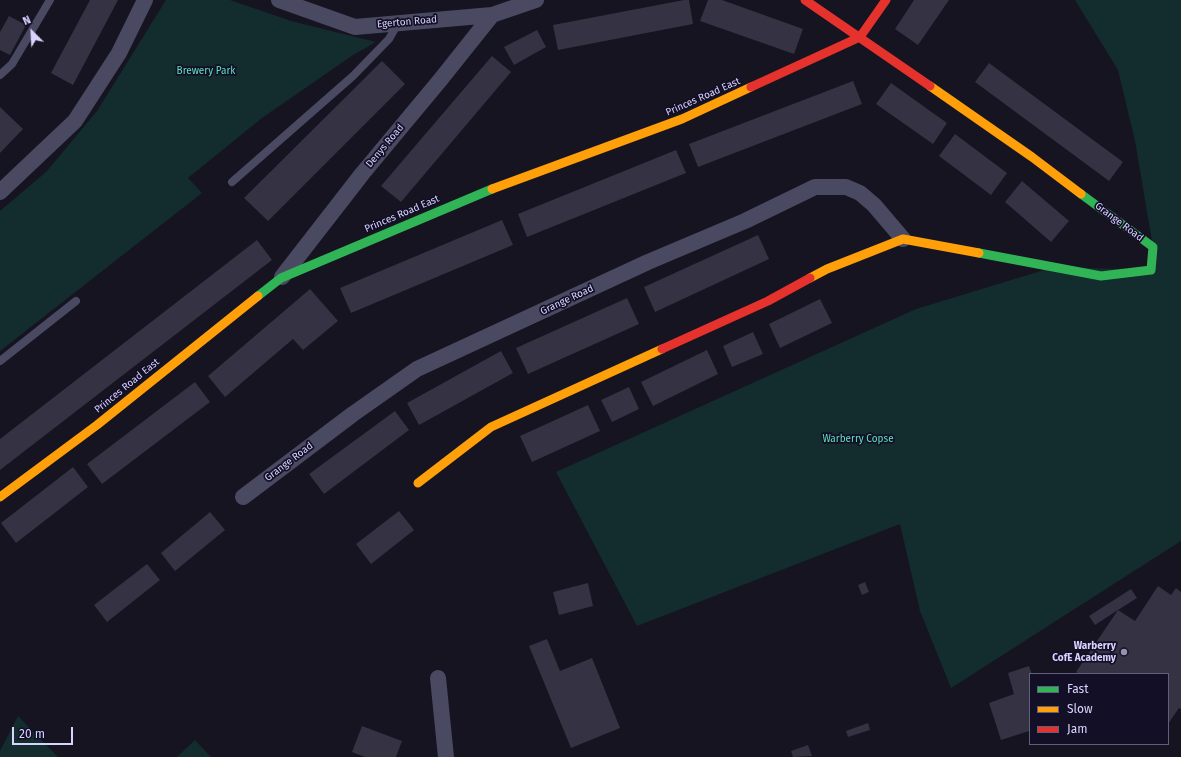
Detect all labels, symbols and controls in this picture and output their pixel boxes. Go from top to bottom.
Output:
north arrow [12,12,52,52]
text: N [21,13,33,28]
street label: Egerton Road [376,13,438,31]
park label: Brewery Park [177,65,235,77]
street label: Princes Road East [664,75,742,119]
street label: Denys Road [363,122,407,170]
street label: Princes Road East [363,193,441,235]
street label: Grange Road [1093,200,1145,244]
street label: Grange Road [538,282,596,318]
street label: Princes Road East [92,356,162,416]
park label: Warberry Copse [822,433,894,445]
street label: Grange Road [263,440,315,484]
place label: Warberry CofE Academy [1052,640,1116,664]
marker: Warberry CofE Academy [1119,647,1129,657]
legend [1029,673,1169,745]
text: Fast [1067,682,1089,696]
text: Slow [1067,702,1093,716]
scale bar [14,719,75,745]
text: Jam [1067,722,1087,736]
text: 20 m [19,727,45,741]

